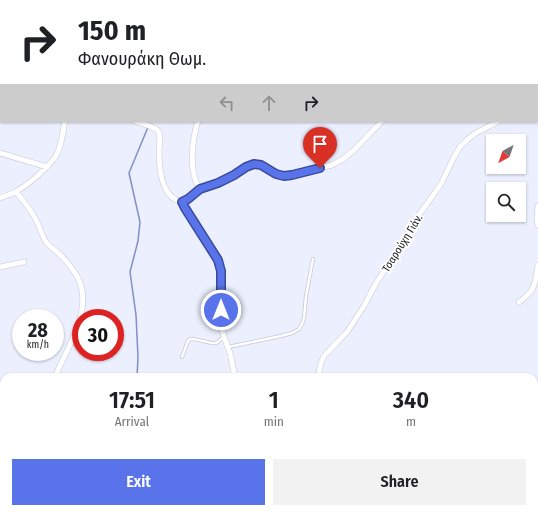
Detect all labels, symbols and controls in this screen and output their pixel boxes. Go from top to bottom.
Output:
text: 150 m [78,14,146,47]
icon: right [12,16,64,68]
text: Φανουράκη Θωμ. [78,48,206,70]
icon: left [216,92,238,114]
icon: ahead [258,92,280,114]
icon: right [300,92,322,114]
pin [303,127,337,168]
icon: arrive [309,133,331,155]
north arrow [486,134,526,174]
map controls [486,134,526,222]
button: search [486,182,526,222]
street label: Τσαρούχη Γιάν. [379,212,425,275]
position arrow [200,289,242,331]
speed limit sign: 30 [72,309,124,361]
text: 28 [28,318,48,342]
text: km/h [27,339,49,351]
text: 17:51 [109,386,155,414]
text: 1 [269,386,279,414]
text: 340 [393,386,429,414]
text: Arrival [115,414,149,429]
text: min [264,414,284,429]
text: m [406,414,416,429]
button: Exit [12,459,265,505]
button: Share [273,459,526,505]

